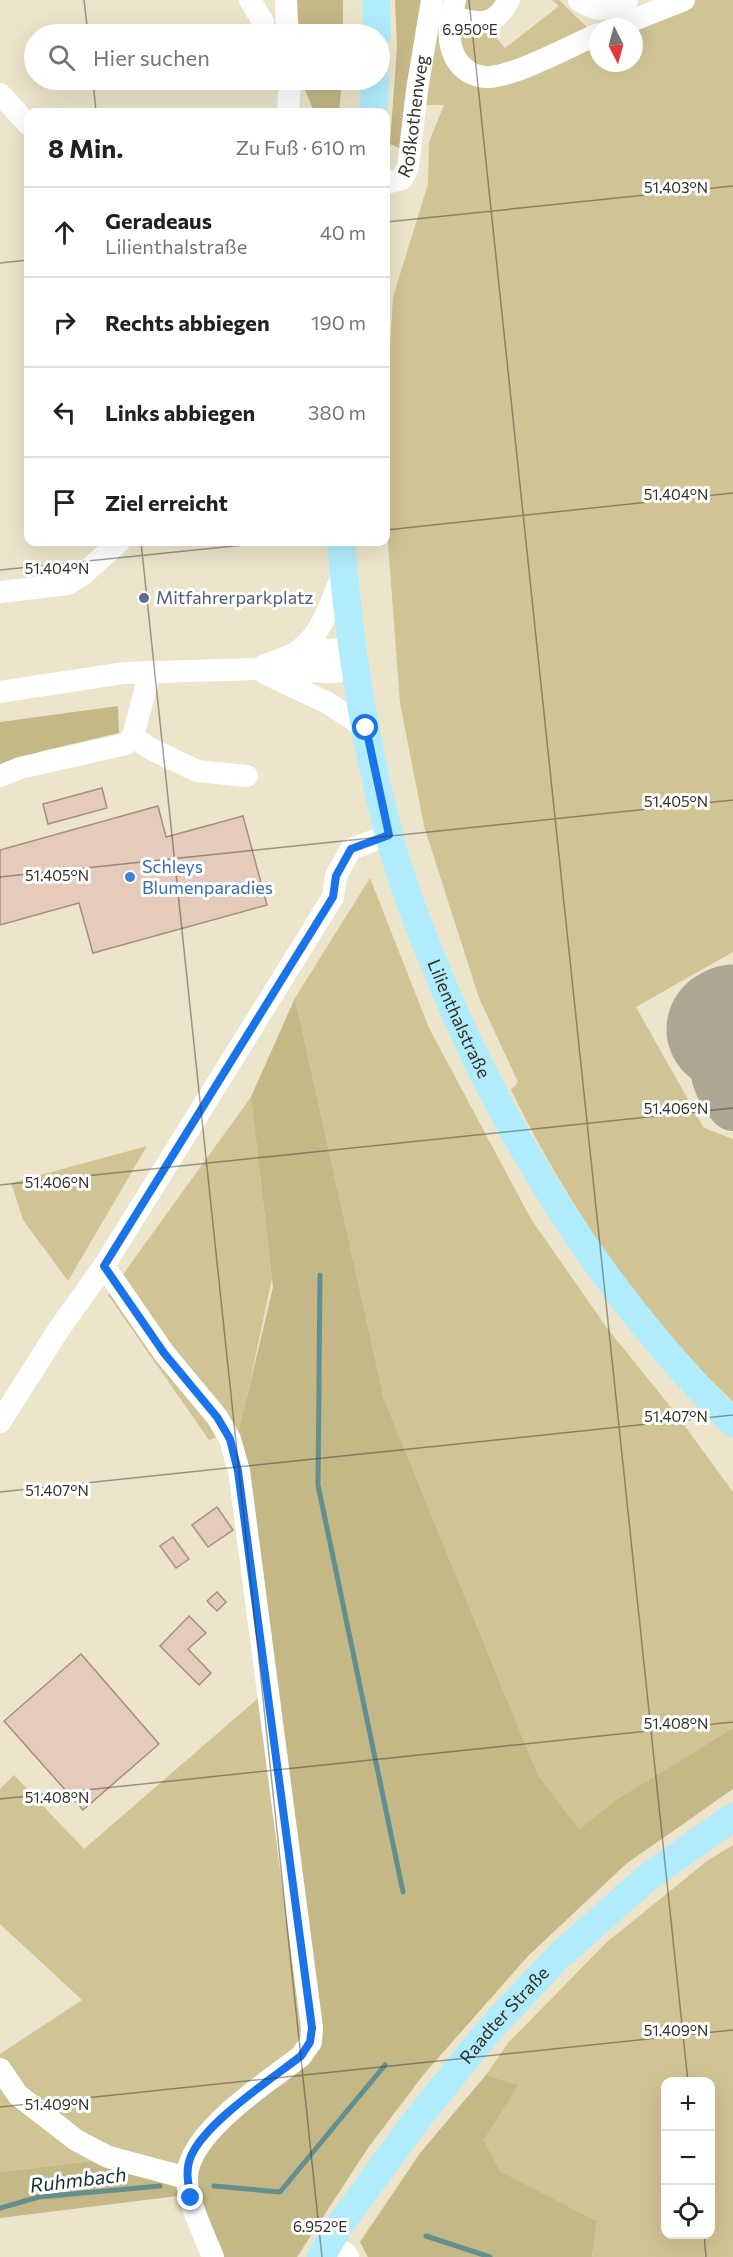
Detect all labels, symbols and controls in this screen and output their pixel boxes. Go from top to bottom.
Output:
north arrow [589,18,643,72]
text: 6.950°E [442,20,498,38]
search box [24,24,390,90]
icon: search [45,41,78,74]
text: Hier suchen [93,44,210,71]
street label: Roßkothenweg [392,53,433,181]
text: 8 Min. [48,132,123,163]
text: Zu Fuß · 610 m [236,135,366,159]
text: 51.403°N [644,178,708,196]
text: Geradeaus [105,207,212,234]
icon: ahead [48,216,81,249]
text: 40 m [320,220,366,244]
text: Lilienthalstraße [105,234,247,258]
icon: right [48,306,81,339]
text: Rechts abbiegen [105,309,270,336]
text: 190 m [311,310,366,334]
icon: left [48,396,81,429]
text: Links abbiegen [105,399,255,426]
text: 380 m [308,400,366,424]
text: 51.404°N [644,485,708,503]
icon: arrive [48,486,81,519]
text: Ziel erreicht [105,489,228,516]
text: 51.404°N [25,559,89,577]
place label: Mitfahrerparkplatz [156,586,313,608]
marker: Mitfahrerparkplatz [137,591,151,605]
route start [352,714,378,740]
text: 51.405°N [644,792,708,810]
place label: Schleys Blumenparadies [142,855,273,898]
text: 51.405°N [25,866,89,884]
marker: Schleys Blumenparadies [123,870,137,884]
street label: Lilienthalstraße [423,956,496,1082]
text: 51.406°N [644,1099,708,1117]
text: 51.406°N [25,1173,89,1191]
text: 51.407°N [644,1407,708,1425]
text: 51.407°N [25,1481,89,1499]
text: 51.408°N [644,1714,708,1732]
text: 51.408°N [25,1788,89,1806]
street label: Raadter Straße [454,1962,553,2068]
text: 51.409°N [644,2021,708,2039]
map controls [661,2077,715,2239]
button: + [661,2077,715,2131]
text: 51.409°N [25,2095,89,2113]
button: − [661,2131,715,2185]
water label: Ruhmbach [28,2161,127,2197]
route end [177,2184,203,2210]
button: locate [661,2185,715,2239]
text: 6.952°E [293,2217,347,2235]

